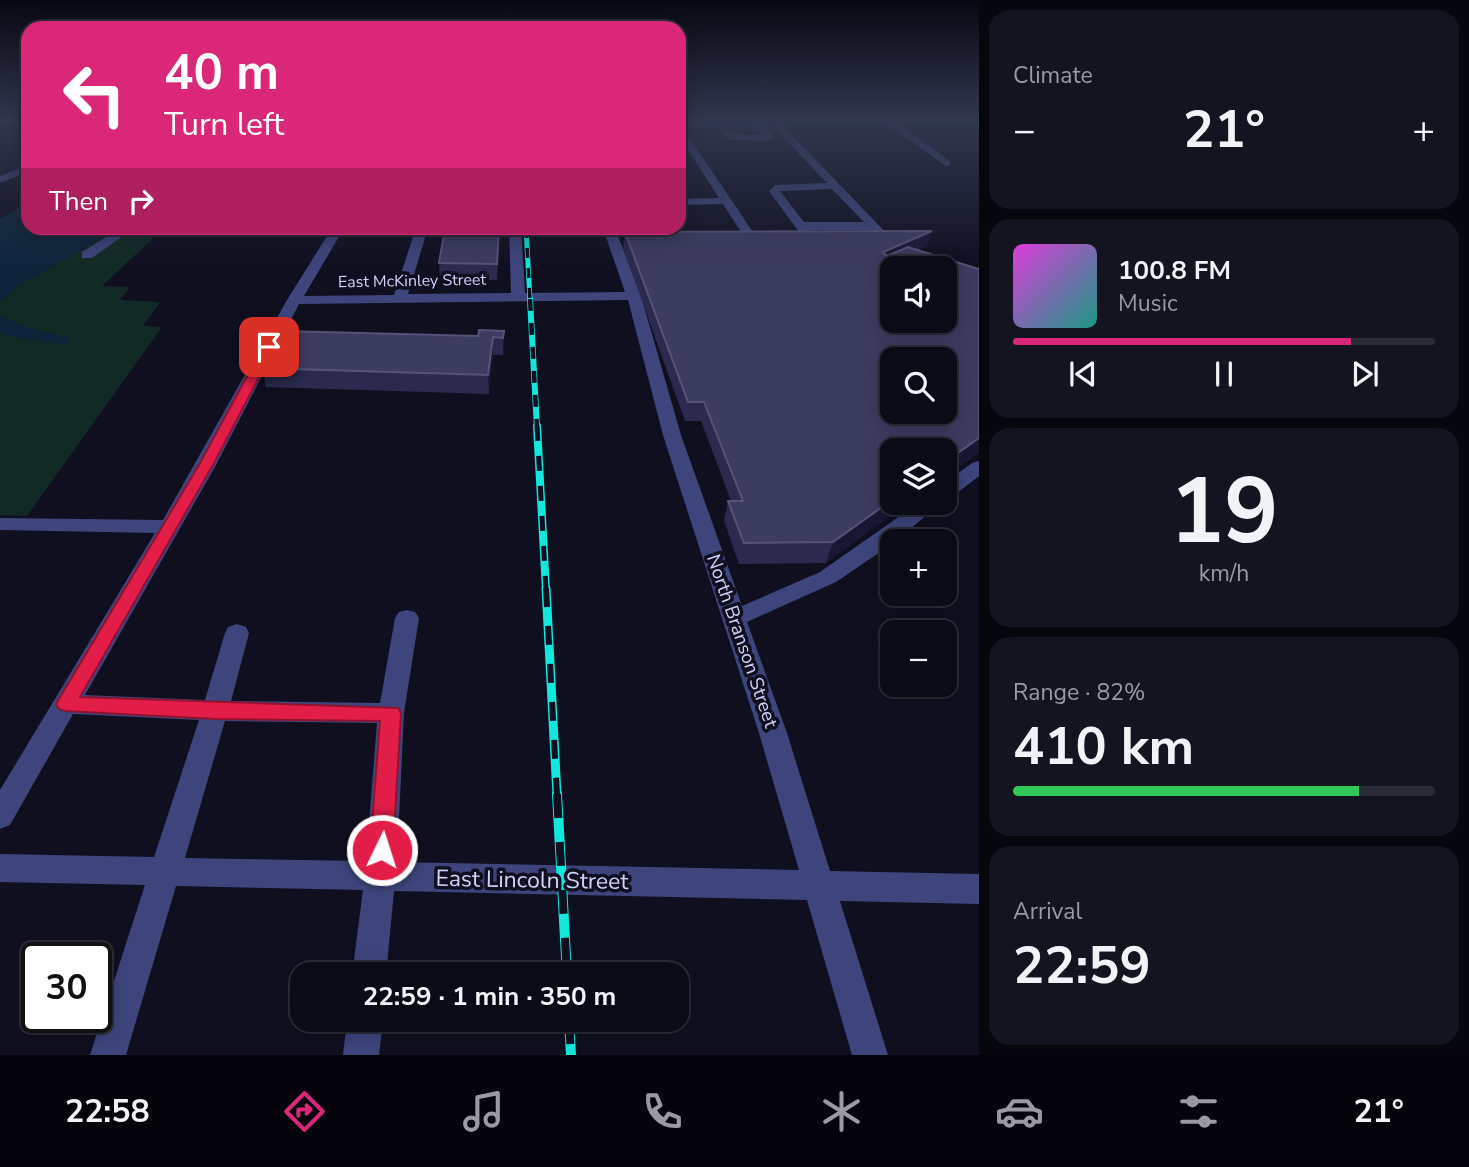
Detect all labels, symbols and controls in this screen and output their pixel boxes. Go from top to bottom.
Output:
text: 40 m [164,39,279,106]
icon: left [49,49,140,140]
text: Climate [1013,60,1093,91]
text: 21° [1183,94,1265,165]
text: Turn left [164,103,284,146]
text: − [1013,105,1036,156]
text: + [1412,105,1435,156]
icon: right [122,182,160,220]
text: Then [49,184,108,219]
text: 100.8 FM [1118,253,1231,288]
map controls [880,256,957,697]
button: sound [880,256,957,333]
street label: East McKinley Street [338,269,487,293]
text: Music [1118,288,1178,319]
pin [239,317,299,377]
icon: arrive [250,328,288,366]
button: search [880,347,957,424]
icon: previous [1064,355,1102,393]
icon: pause [1205,355,1243,393]
icon: next [1346,355,1384,393]
button: layers [880,438,957,515]
text: 19 [1169,450,1279,574]
button: + [880,529,957,606]
street label: North Branson Street [700,551,784,732]
text: km/h [1199,558,1249,589]
button: − [880,620,957,697]
text: Range · 82% [1013,677,1145,708]
text: 410 km [1013,711,1194,782]
position arrow [345,813,419,887]
street label: East Lincoln Street [435,863,630,897]
text: Arrival [1013,896,1082,927]
text: 22:59 [1013,930,1151,1001]
speed limit sign: 30 [21,942,112,1033]
text: 22:59 · 1 min · 350 m [363,979,616,1014]
icon: directions [280,1087,329,1136]
icon: music [459,1087,508,1136]
icon: phone [638,1087,687,1136]
icon: climate [817,1087,866,1136]
icon: car [995,1087,1044,1136]
icon: filters [1174,1087,1223,1136]
text: 22:58 [65,1090,150,1133]
text: 21° [1353,1090,1404,1133]

